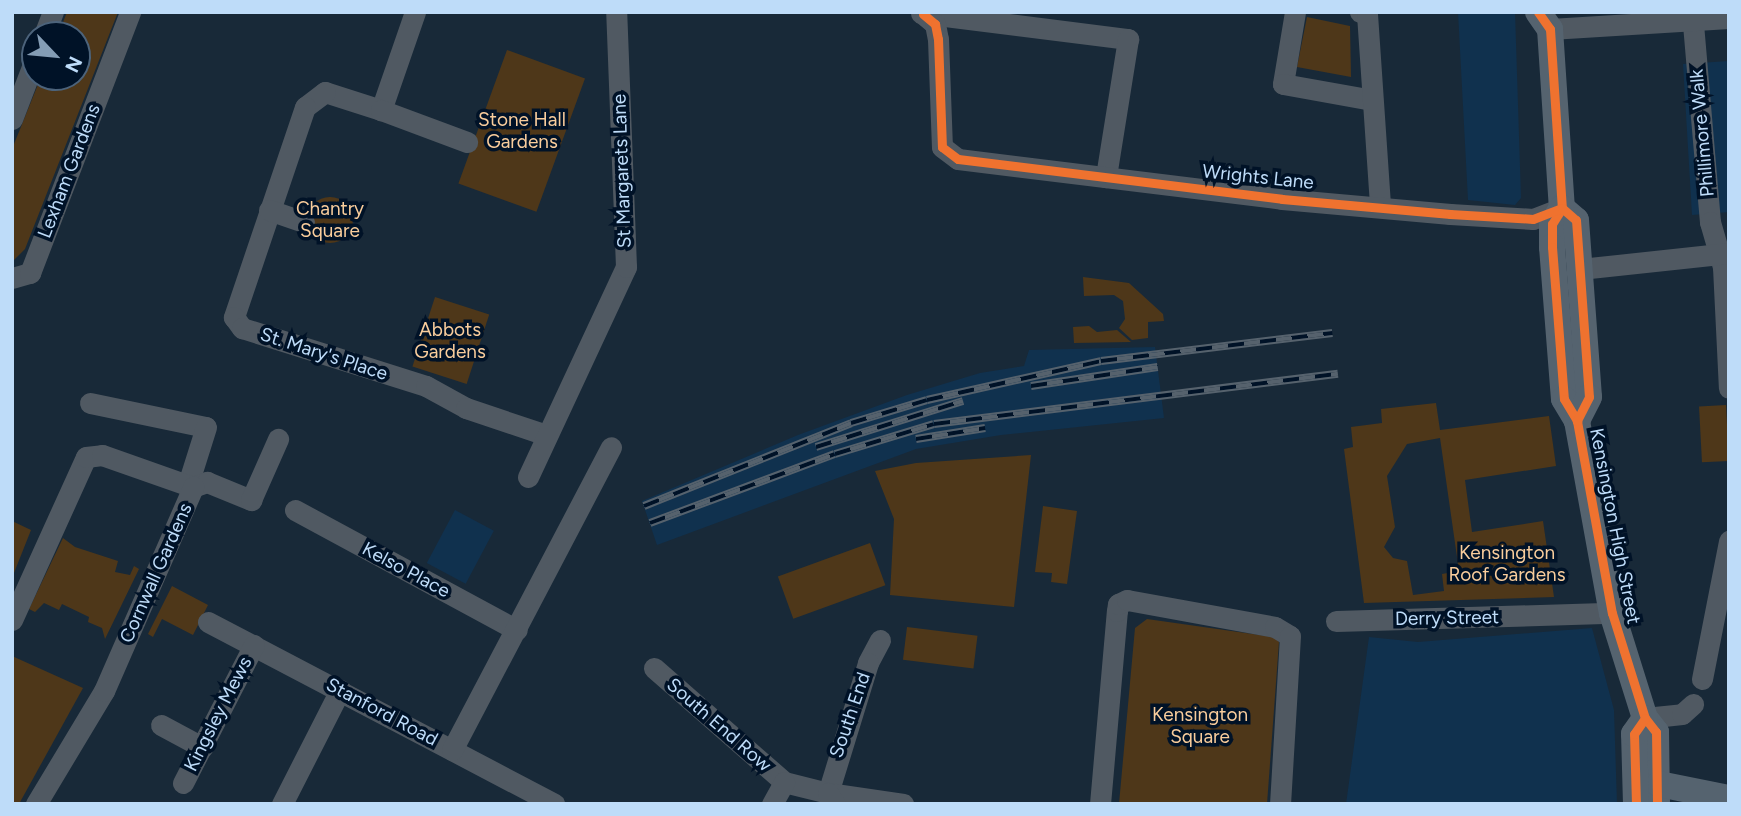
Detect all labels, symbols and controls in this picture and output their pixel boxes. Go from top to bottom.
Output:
north arrow [21,21,91,91]
text: N [60,53,87,76]
street label: Phillimore Walk [1685,68,1719,198]
street label: St Margarets Lane [608,93,636,249]
street label: Lexham Gardens [33,101,105,241]
park label: Stone Hall Gardens [478,109,566,153]
street label: Wrights Lane [1201,160,1315,194]
park label: Chantry Square [296,198,364,242]
park label: Abbots Gardens [414,319,486,363]
street label: St. Mary's Place [257,323,391,385]
street label: Kensington High Street [1585,426,1645,626]
street label: Cornwall Gardens [115,500,197,646]
street label: Kelso Place [358,537,454,603]
park label: Kensington Roof Gardens [1448,542,1566,586]
street label: Derry Street [1395,606,1499,630]
street label: Kingsley Mews [179,653,257,775]
street label: South End [825,669,875,761]
street label: Stanford Road [322,673,442,751]
street label: South End Row [662,673,776,777]
park label: Kensington Square [1152,704,1248,748]

